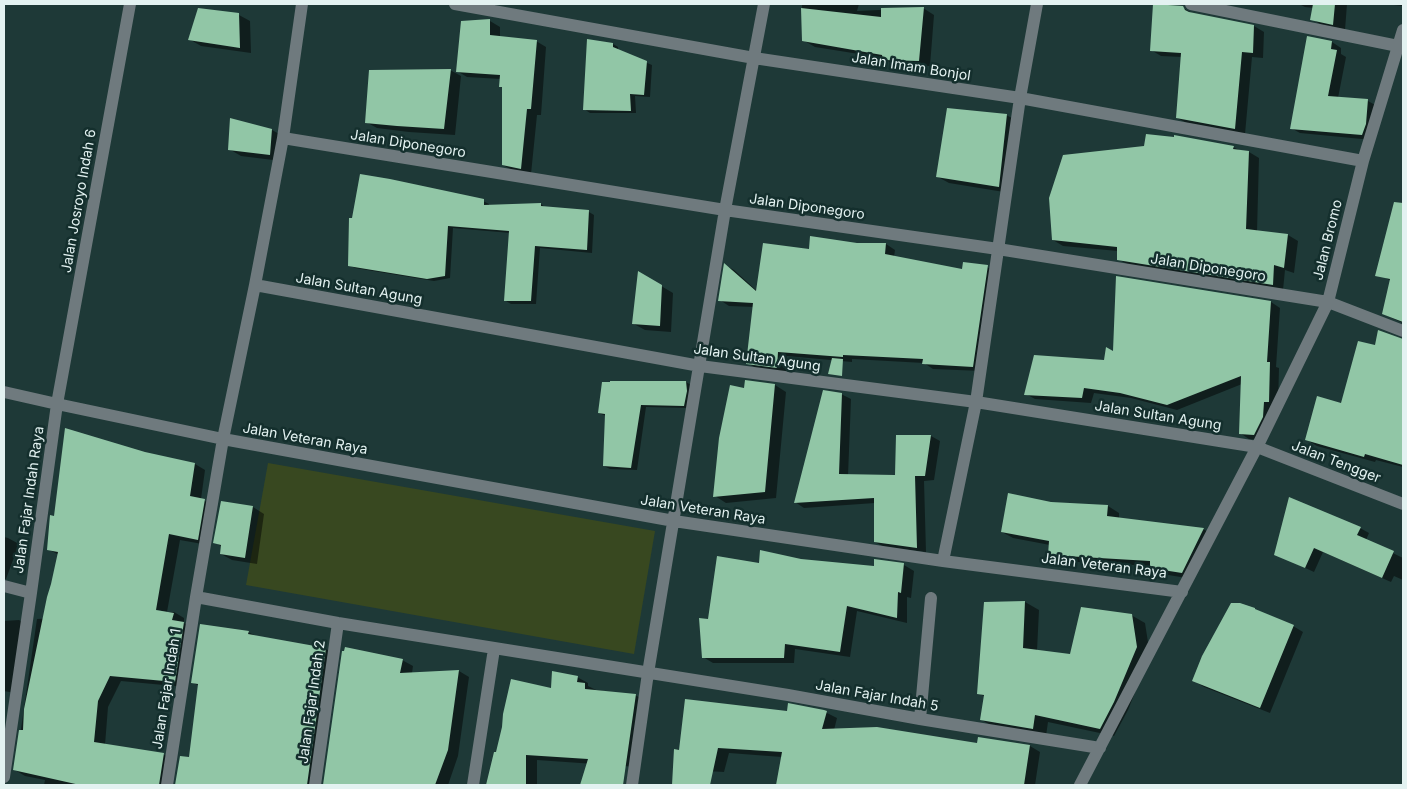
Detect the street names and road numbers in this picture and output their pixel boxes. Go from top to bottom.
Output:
street label: Jalan Imam Bonjol [850,49,972,85]
street label: Jalan Diponegoro [349,127,467,161]
street label: Jalan Josroyo Indah 6 [58,128,100,274]
street label: Jalan Diponegoro [748,191,866,223]
street label: Jalan Bromo [1310,198,1346,282]
street label: Jalan Diponegoro [1149,251,1267,285]
street label: Jalan Sultan Agung [294,270,424,308]
street label: Jalan Sultan Agung [692,341,822,375]
street label: Jalan Sultan Agung [1093,398,1223,434]
street label: Jalan Veteran Raya [241,420,369,458]
street label: Jalan Fajar Indah Raya [10,425,48,575]
street label: Jalan Tengger [1289,437,1383,487]
street label: Jalan Veteran Raya [639,492,767,528]
street label: Jalan Veteran Raya [1040,550,1168,582]
street label: Jalan Fajar Indah 1 [149,627,185,751]
street label: Jalan Fajar Indah 2 [295,639,329,765]
street label: Jalan Fajar Indah 5 [814,677,940,715]

